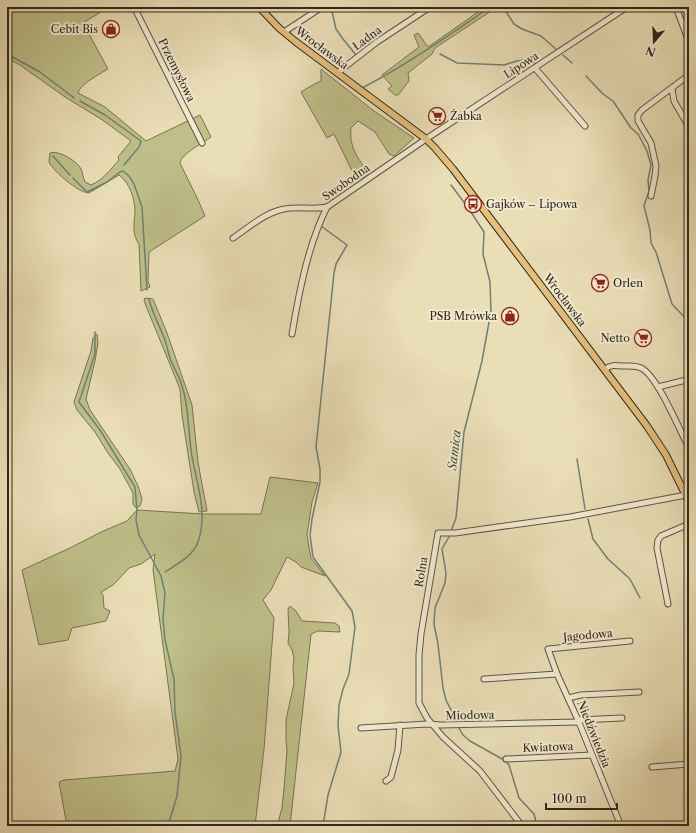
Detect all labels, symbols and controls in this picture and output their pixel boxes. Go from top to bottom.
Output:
shop icon: Cebit Bis [101,19,121,39]
place label: Cebit Bis [51,22,98,36]
north arrow [634,22,674,62]
street label: Wrocławska [292,23,351,73]
street label: Ładna [350,23,384,53]
street label: Przemysłowa [156,36,198,104]
text: N [644,43,658,60]
street label: Lipowa [501,49,541,81]
supermarket icon: Żabka [427,106,447,126]
place label: Żabka [450,108,482,123]
street label: Swobodna [320,160,373,203]
bus stop icon: Gajków – Lipowa [463,194,483,214]
place label: Gajków – Lipowa [486,197,578,211]
street label: Wrocławska [540,270,590,329]
supermarket icon: Orlen [590,273,610,293]
place label: Orlen [613,276,643,290]
shop icon: PSB Mrówka [500,306,520,326]
place label: PSB Mrówka [430,309,497,323]
supermarket icon: Netto [633,328,653,348]
place label: Netto [601,331,630,345]
water label: Samica [444,429,464,472]
street label: Rolna [411,556,431,588]
street label: Jagodowa [561,626,614,644]
street label: Niedźwiedzia [574,698,614,770]
street label: Miodowa [445,708,495,722]
street label: Kwiatowa [522,739,574,755]
scale bar [546,785,617,811]
text: 100 m [552,791,587,806]

